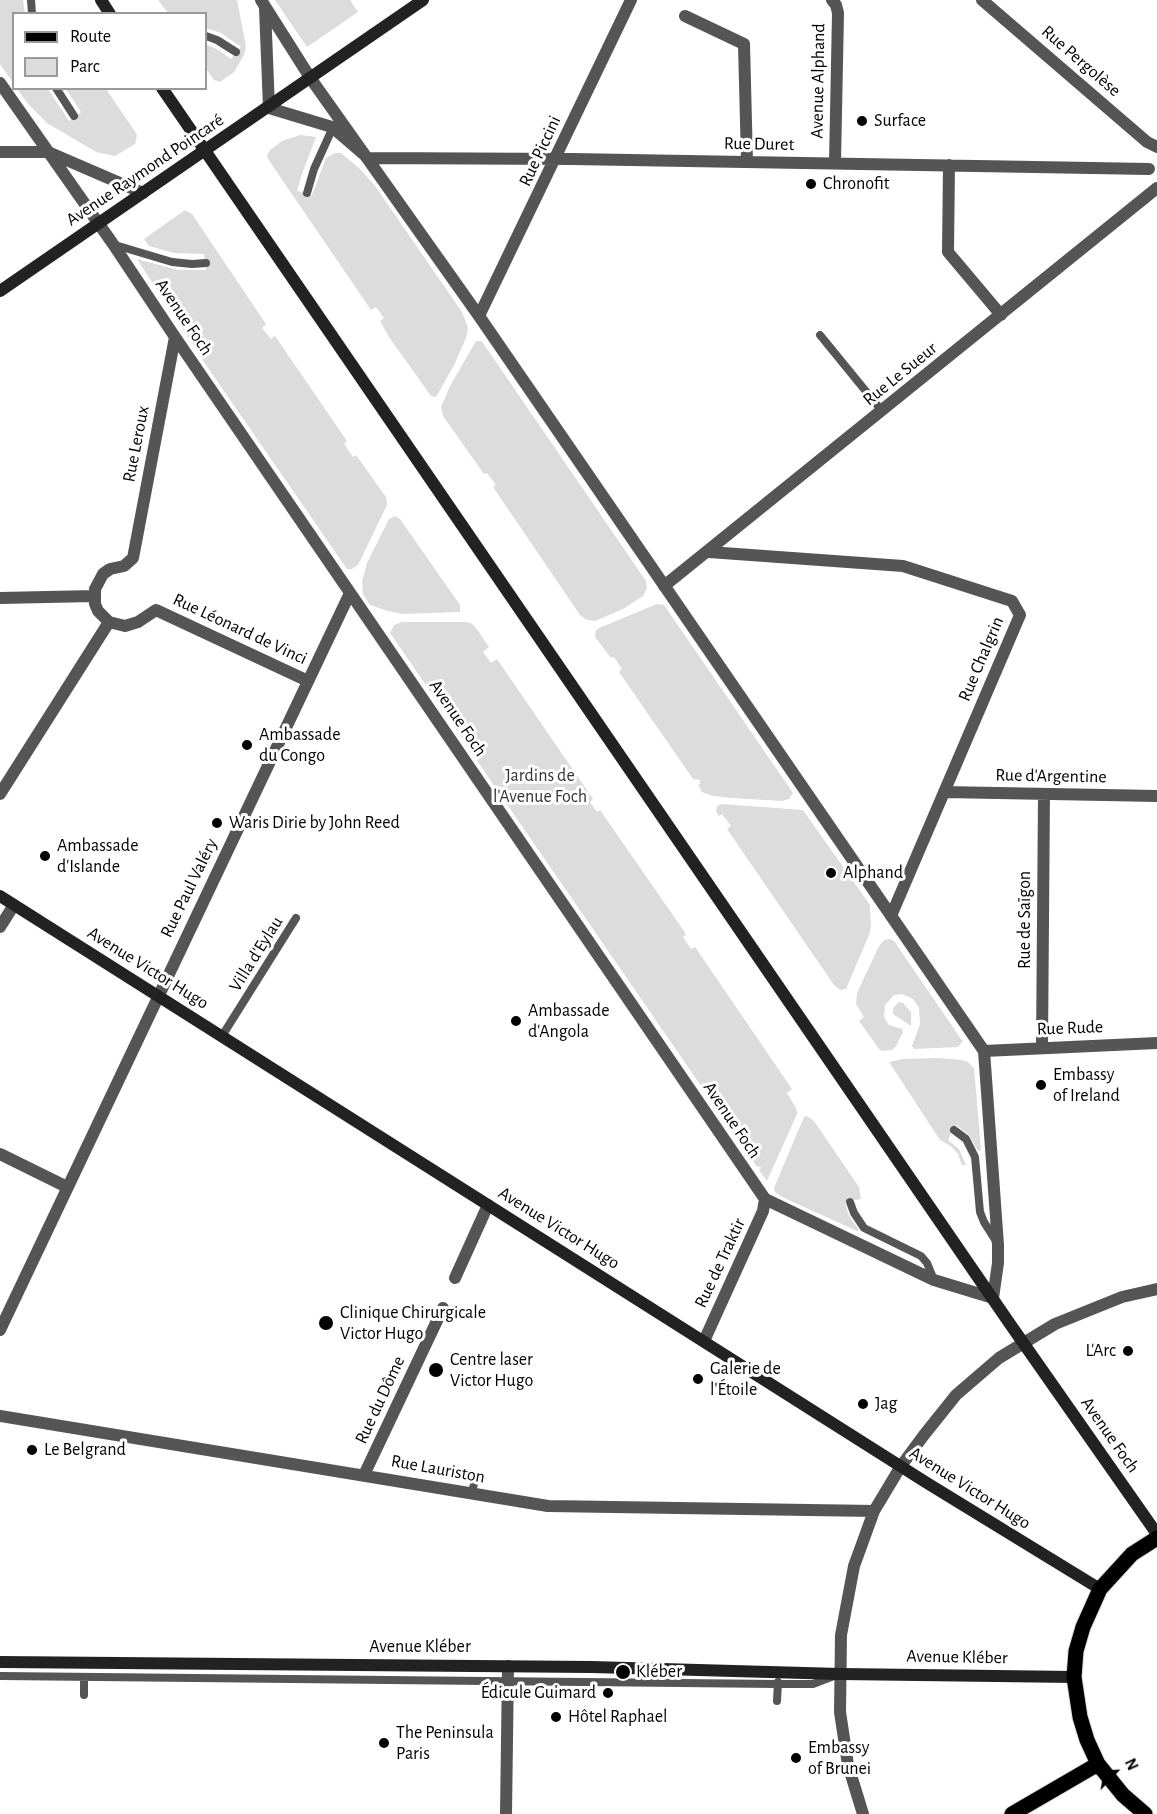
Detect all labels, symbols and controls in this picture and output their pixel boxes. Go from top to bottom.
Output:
legend [12,12,207,90]
street label: Rue Pergolèse [1037,21,1125,101]
street label: Avenue Alphand [806,23,830,139]
text: Route [70,28,111,46]
text: Parc [70,58,100,76]
street label: Avenue Raymond Poincaré [62,109,228,231]
place label: Surface [874,110,926,132]
street label: Rue Piccini [514,112,566,190]
marker: Surface [855,114,869,128]
street label: Rue Duret [724,133,794,155]
place label: Chronofit [823,173,889,195]
marker: Chronofit [804,177,818,191]
street label: Avenue Foch [151,275,217,359]
street label: Rue Le Sueur [858,337,942,411]
street label: Rue Leroux [118,404,154,484]
street label: Rue Léonard de Vinci [170,588,310,670]
street label: Rue Chalgrin [954,613,1008,705]
street label: Avenue Foch [425,676,491,760]
place label: Ambassade du Congo [259,724,340,766]
marker: Ambassade du Congo [240,738,254,752]
street label: Rue d'Argentine [995,764,1107,788]
park label: Jardins de l'Avenue Foch [493,765,587,808]
place label: Waris Dirie by John Reed [229,812,400,834]
marker: Waris Dirie by John Reed [210,816,224,830]
place label: Ambassade d'Islande [57,835,138,878]
street label: Rue Paul Valéry [156,835,222,941]
marker: Ambassade d'Islande [38,849,52,863]
place label: Alphand [843,862,903,884]
marker: Alphand [824,866,838,880]
street label: Rue de Saïgon [1014,871,1036,969]
street label: Villa d'Eylau [224,912,288,996]
street label: Avenue Victor Hugo [83,922,213,1014]
place label: Ambassade d'Angola [528,1000,609,1042]
marker: Ambassade d'Angola [509,1014,523,1028]
street label: Rue Rude [1036,1016,1104,1040]
place label: Embassy of Ireland [1053,1064,1120,1106]
street label: Avenue Foch [699,1078,765,1162]
marker: Embassy of Ireland [1034,1078,1048,1092]
street label: Avenue Victor Hugo [494,1182,624,1274]
street label: Rue de Traktir [690,1215,750,1311]
place label: Clinique Chirurgicale Victor Hugo [340,1302,486,1344]
marker: Clinique Chirurgicale Victor Hugo [317,1314,335,1332]
place label: L'Arc [1085,1340,1116,1362]
marker: L'Arc [1121,1344,1135,1358]
place label: Centre laser Victor Hugo [450,1349,533,1392]
street label: Rue du Dôme [350,1353,410,1447]
place label: Galerie de l'Étoile [710,1358,781,1400]
marker: Centre laser Victor Hugo [427,1361,445,1379]
marker: Galerie de l'Étoile [691,1372,705,1386]
place label: Jag [875,1393,897,1415]
street label: Avenue Foch [1076,1393,1144,1477]
marker: Jag [856,1397,870,1411]
place label: Le Belgrand [44,1439,126,1461]
street label: Avenue Victor Hugo [905,1442,1035,1534]
marker: Le Belgrand [25,1443,39,1457]
street label: Rue Lauriston [389,1450,487,1488]
street label: Avenue Kléber [369,1636,471,1658]
street label: Avenue Kléber [906,1645,1008,1669]
place label: Kléber [636,1661,682,1683]
marker: Kléber [614,1663,632,1681]
place label: Édicule Guimard [481,1682,596,1704]
marker: Édicule Guimard [601,1686,615,1700]
place label: Hôtel Raphael [568,1706,668,1728]
marker: Hôtel Raphael [549,1710,563,1724]
place label: The Peninsula Paris [396,1722,494,1764]
marker: The Peninsula Paris [377,1736,391,1750]
place label: Embassy of Brunei [808,1737,871,1780]
north arrow [1085,1742,1145,1802]
marker: Embassy of Brunei [789,1751,803,1765]
text: N [1122,1756,1141,1773]

